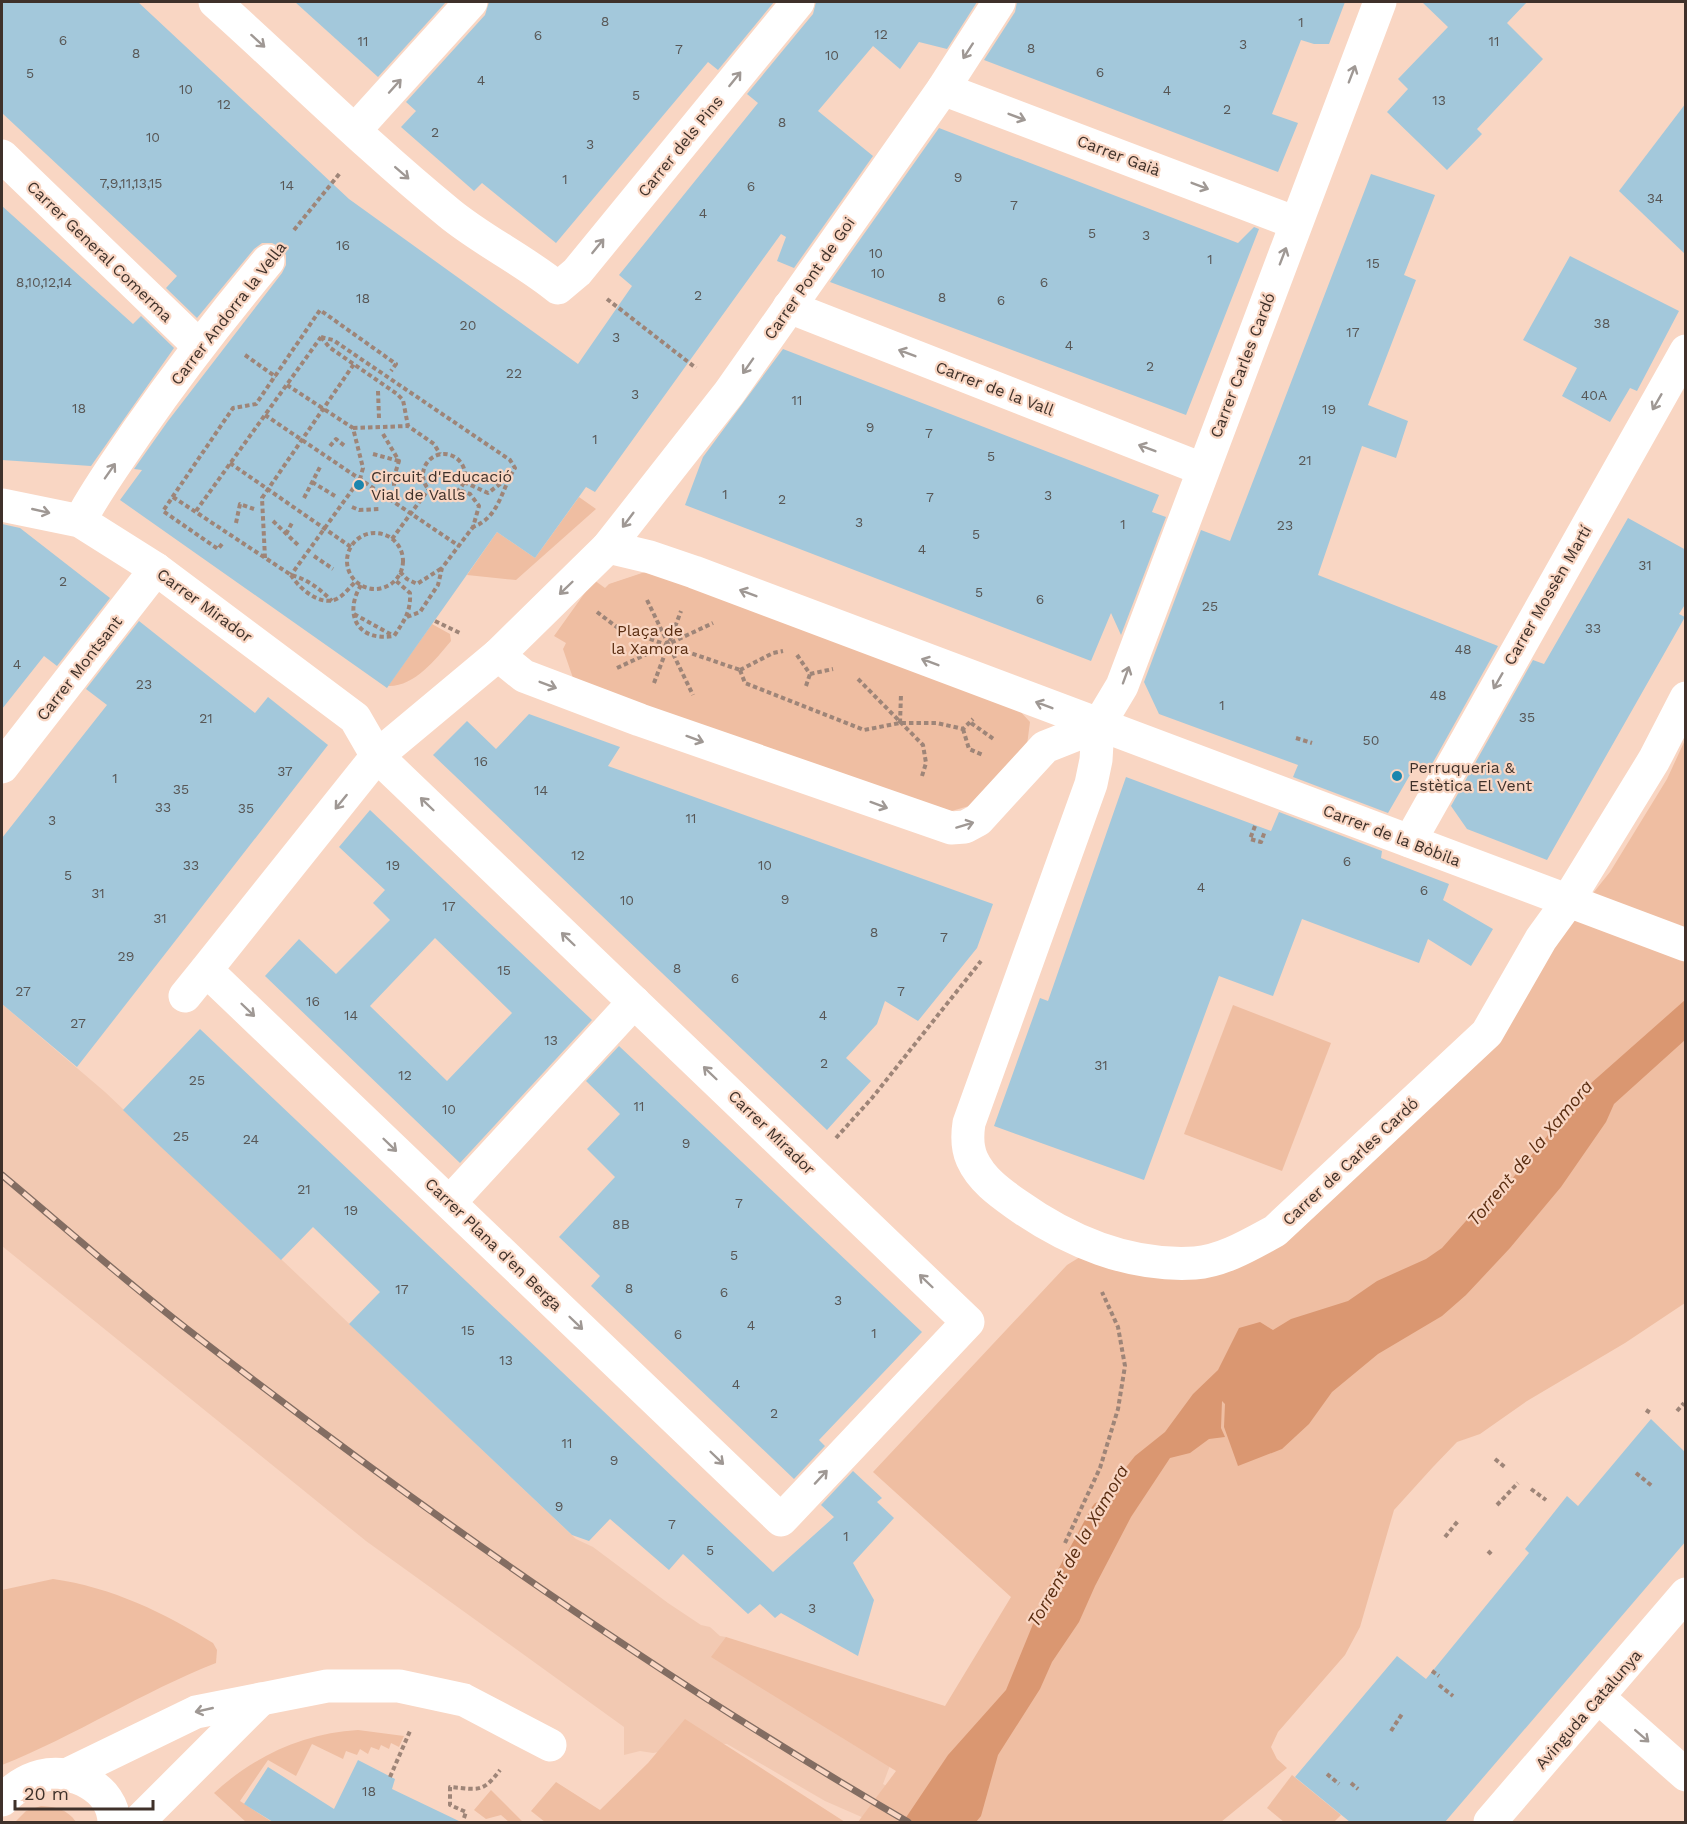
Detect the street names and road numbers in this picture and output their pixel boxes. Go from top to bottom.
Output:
street label: Carrer dels Pins [634,92,727,201]
street label: Carrer Gaià [1075,131,1163,180]
street label: Carrer General Comerma [23,177,176,326]
street label: Carrer Pont de Goi [760,213,859,343]
street label: Carrer Andorra la Vella [167,238,290,389]
street label: Carrer Carles Cardó [1206,290,1279,441]
street label: Carrer de la Vall [933,357,1057,420]
street label: Carrer Mossèn Martí [1500,522,1595,668]
street label: Carrer Mirador [153,564,256,647]
street label: Carrer Montsant [33,612,126,724]
street label: Carrer de la Bòbila [1320,800,1463,870]
street label: Carrer Mirador [724,1086,819,1179]
street label: Carrer de Carles Cardó [1278,1093,1422,1229]
street label: Carrer Plana d'en Berga [421,1174,566,1315]
street label: Avinguda Catalunya [1531,1646,1645,1773]

